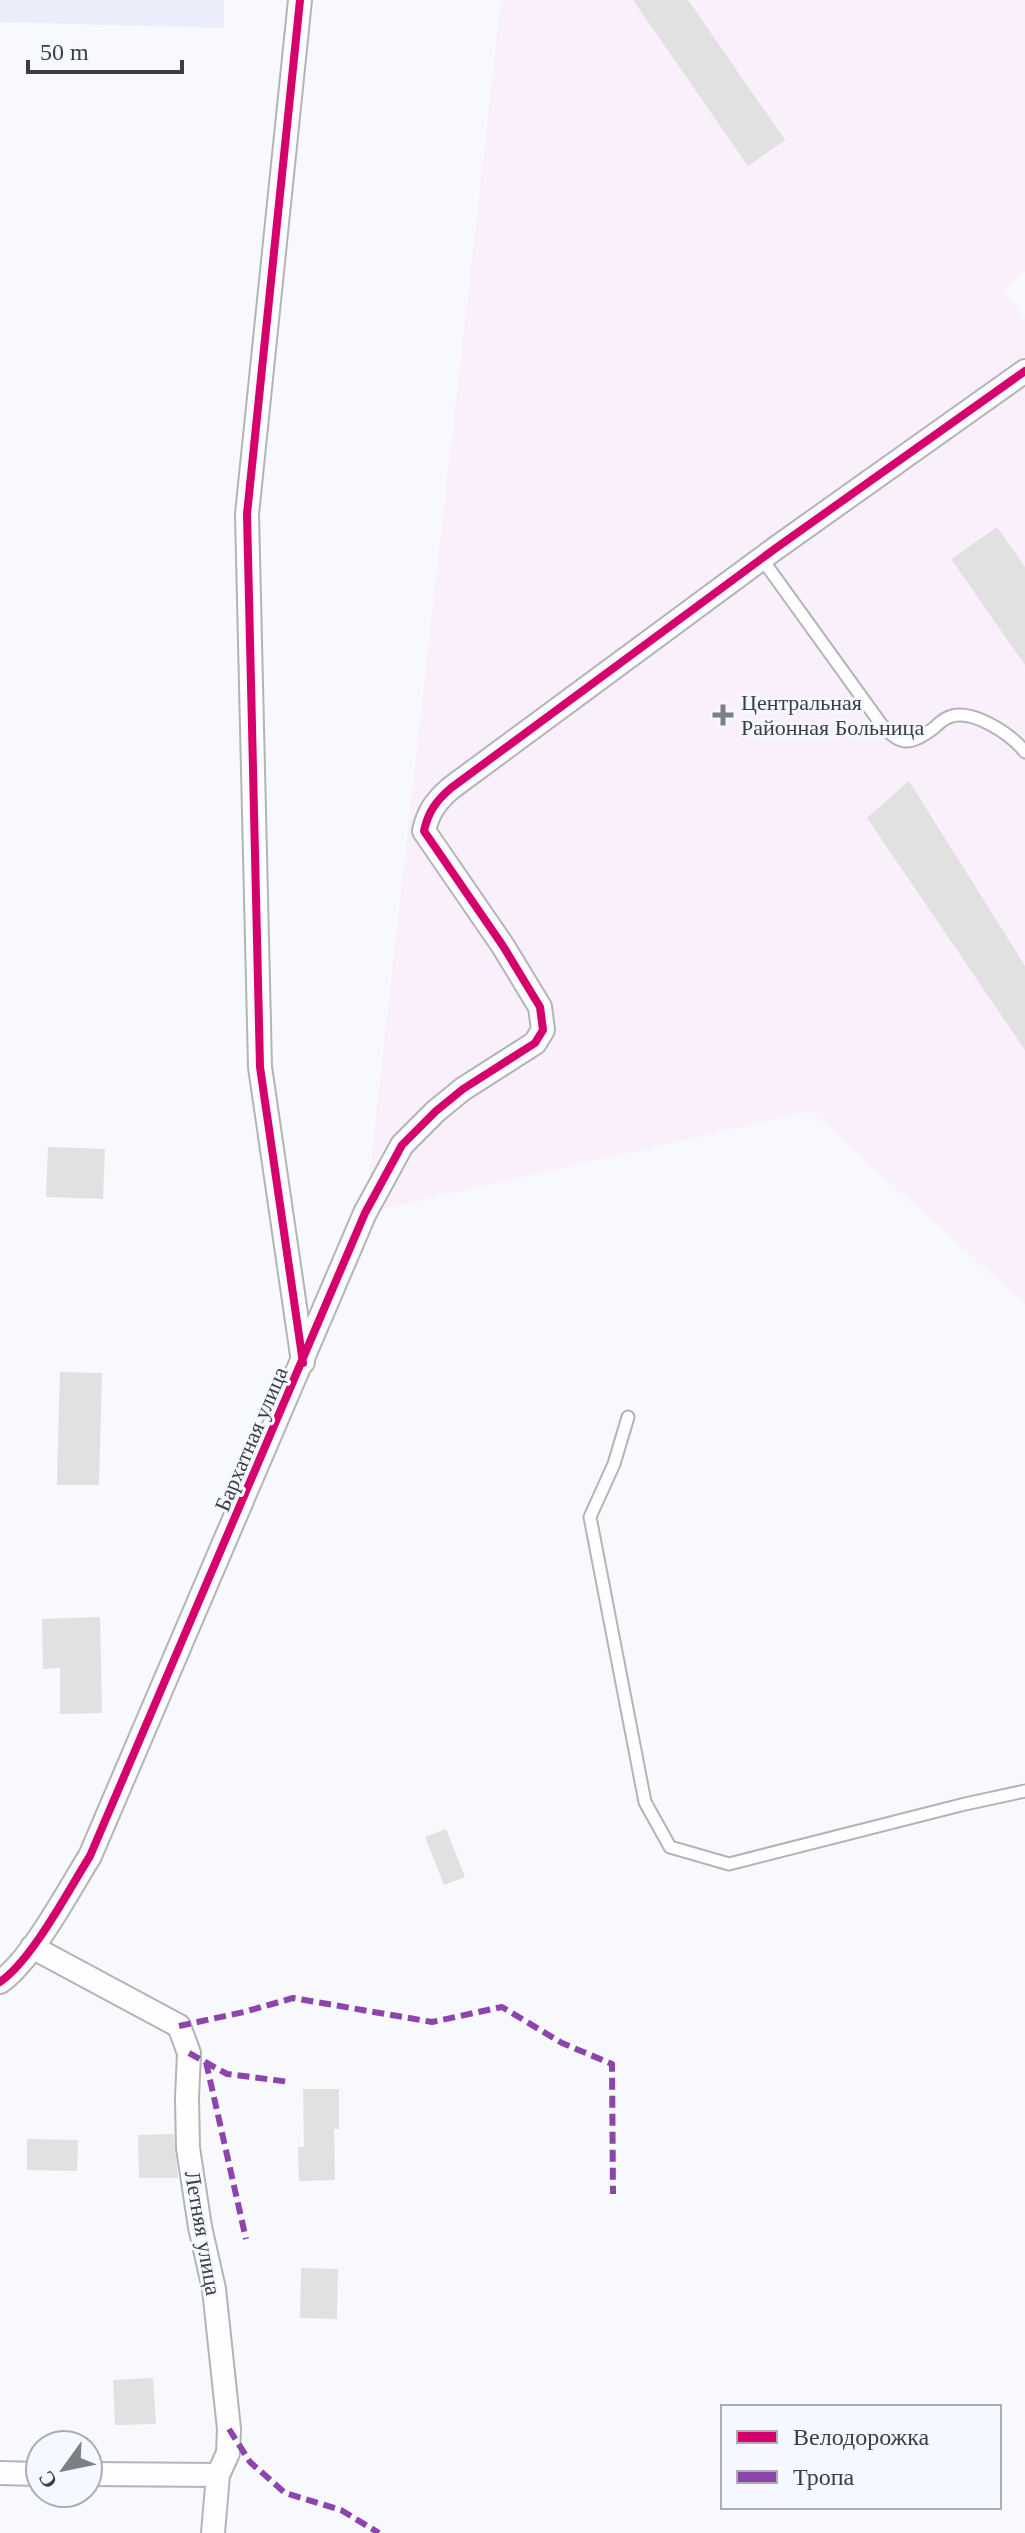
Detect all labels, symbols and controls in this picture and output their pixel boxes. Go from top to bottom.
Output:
scale bar [28,24,182,74]
text: 50 m [40,39,89,65]
place label: Центральная Районная Больница [741,690,924,740]
marker: Центральная Районная Больница [712,704,734,726]
street label: Бархатная улица [209,1363,293,1515]
street label: Летняя улица [180,2169,226,2297]
legend [721,2405,1001,2509]
text: Велодорожка [793,2424,929,2450]
north arrow [24,2429,104,2509]
text: Тропа [793,2464,855,2490]
text: С [33,2466,62,2493]

